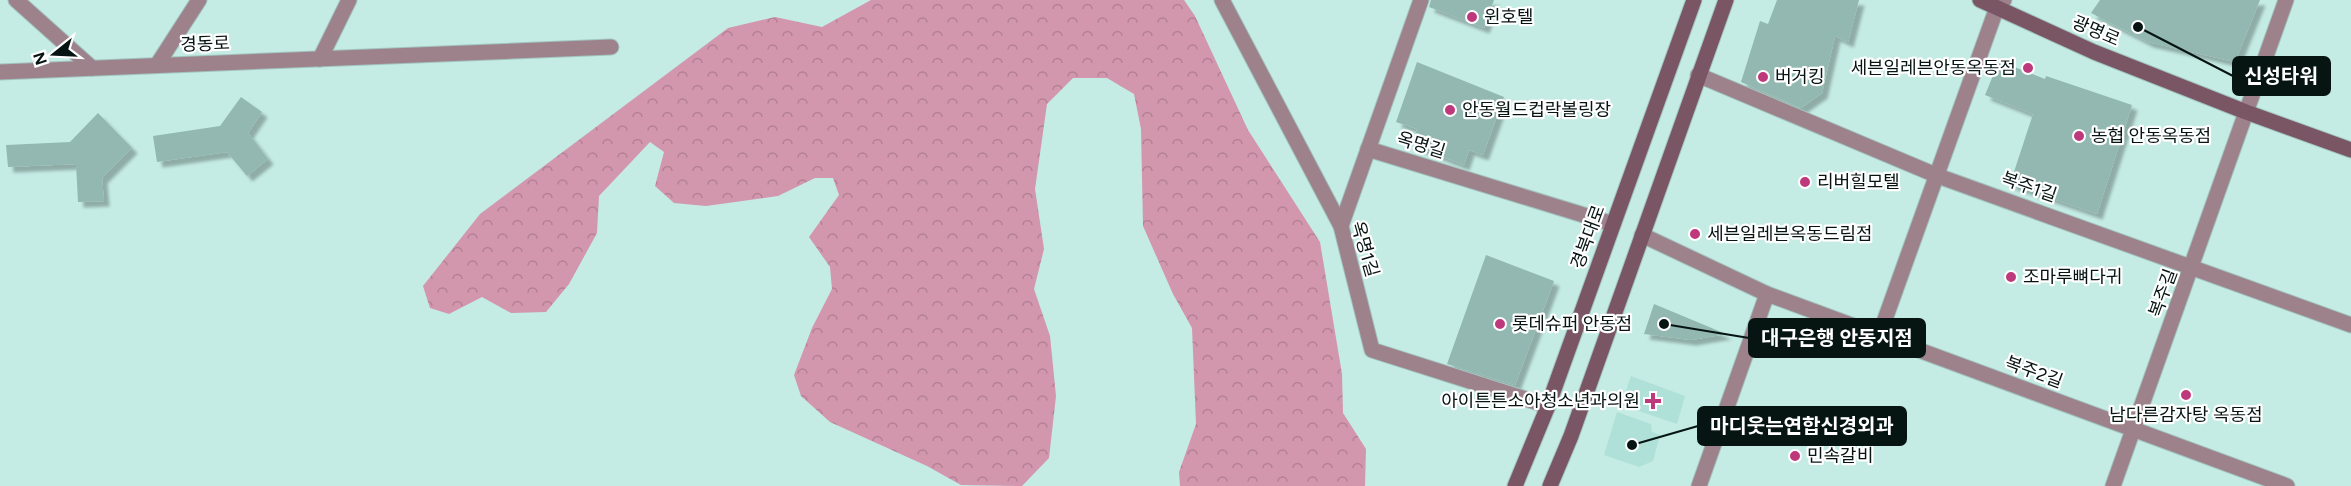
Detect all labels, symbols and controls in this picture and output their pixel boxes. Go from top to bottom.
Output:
place label: 윈호텔 [1484,6,1534,28]
marker: 윈호텔 [1465,10,1479,24]
street label: 광명로 [2069,11,2123,51]
north arrow [24,24,84,84]
street label: 경동로 [180,32,230,56]
text: N [29,50,51,67]
place label: 세븐일레븐안동옥동점 [1850,57,2016,79]
callout: 신성타워 [2233,57,2330,95]
marker: 세븐일레븐안동옥동점 [2021,61,2035,75]
text: 신성타워 [2244,64,2318,88]
place label: 버거킹 [1775,66,1825,88]
marker: 버거킹 [1756,70,1770,84]
place label: 안동월드컵락볼링장 [1462,99,1611,121]
marker: 안동월드컵락볼링장 [1443,103,1457,117]
place label: 농협 안동옥동점 [2091,125,2211,147]
street label: 옥명길 [1394,127,1448,163]
marker: 농협 안동옥동점 [2072,129,2086,143]
street label: 복주1길 [1998,167,2060,207]
place label: 리버힐모텔 [1817,171,1900,193]
marker: 리버힐모텔 [1798,175,1812,189]
street label: 경북대로 [1566,202,1610,272]
street label: 옥명1길 [1347,219,1383,279]
place label: 세븐일레븐옥동드림점 [1707,223,1873,245]
marker: 세븐일레븐옥동드림점 [1688,227,1702,241]
place label: 조마루뼈다귀 [2023,266,2122,288]
street label: 복주길 [2144,266,2182,320]
marker: 조마루뼈다귀 [2004,270,2018,284]
place label: 롯데슈퍼 안동점 [1512,313,1632,335]
marker: 롯데슈퍼 안동점 [1493,317,1507,331]
callout: 대구은행 안동지점 [1749,319,1925,357]
text: 대구은행 안동지점 [1761,326,1913,350]
street label: 복주2길 [2002,351,2066,393]
marker: 남다른감자탕 옥동점 [2179,388,2193,402]
place label: 아이튼튼소아청소년과의원 [1441,390,1640,412]
marker: 아이튼튼소아청소년과의원 [1644,392,1662,410]
place label: 남다른감자탕 옥동점 [2109,404,2263,426]
callout: 마디웃는연합신경외과 [1698,407,1906,445]
text: 마디웃는연합신경외과 [1710,414,1894,438]
place label: 민속갈비 [1807,445,1873,467]
marker: 민속갈비 [1788,449,1802,463]

